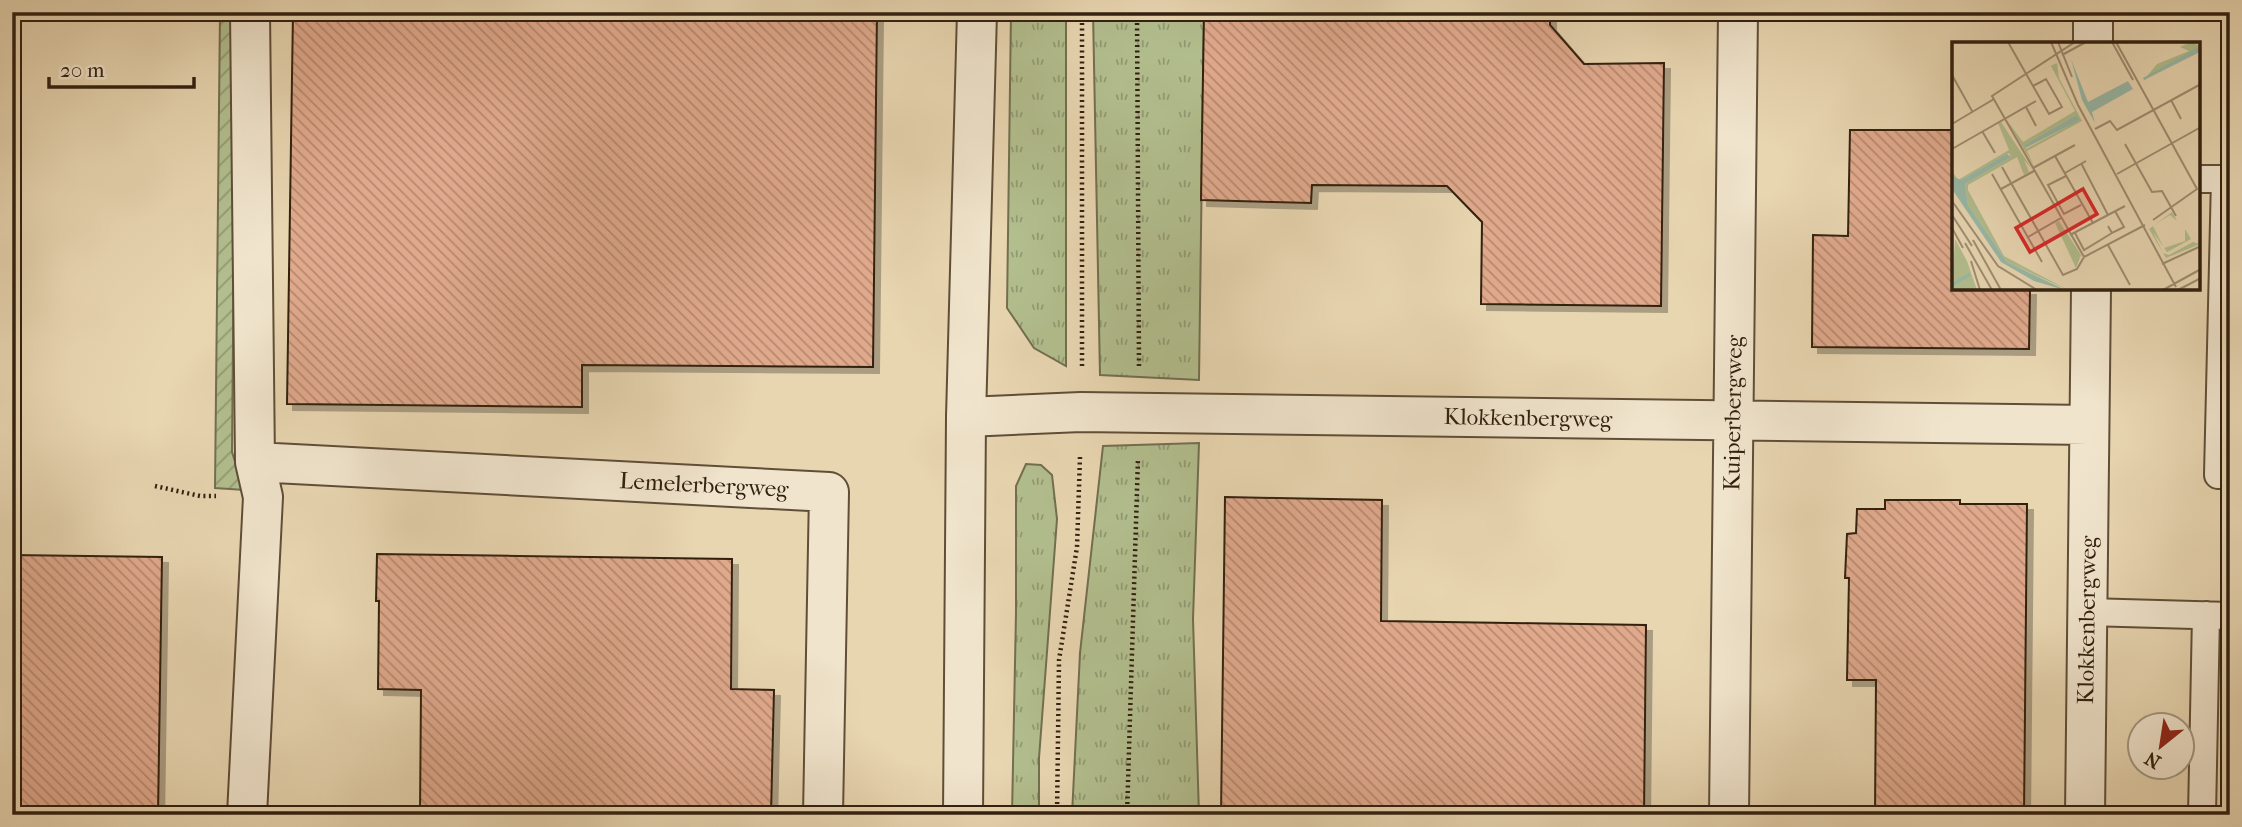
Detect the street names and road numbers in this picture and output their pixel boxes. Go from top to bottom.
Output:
street label: Kuiperbergweg [1718,334,1748,491]
street label: Klokkenbergweg [1443,403,1613,433]
street label: Lemelerbergweg [619,467,790,503]
street label: Klokkenbergweg [2072,535,2102,705]

